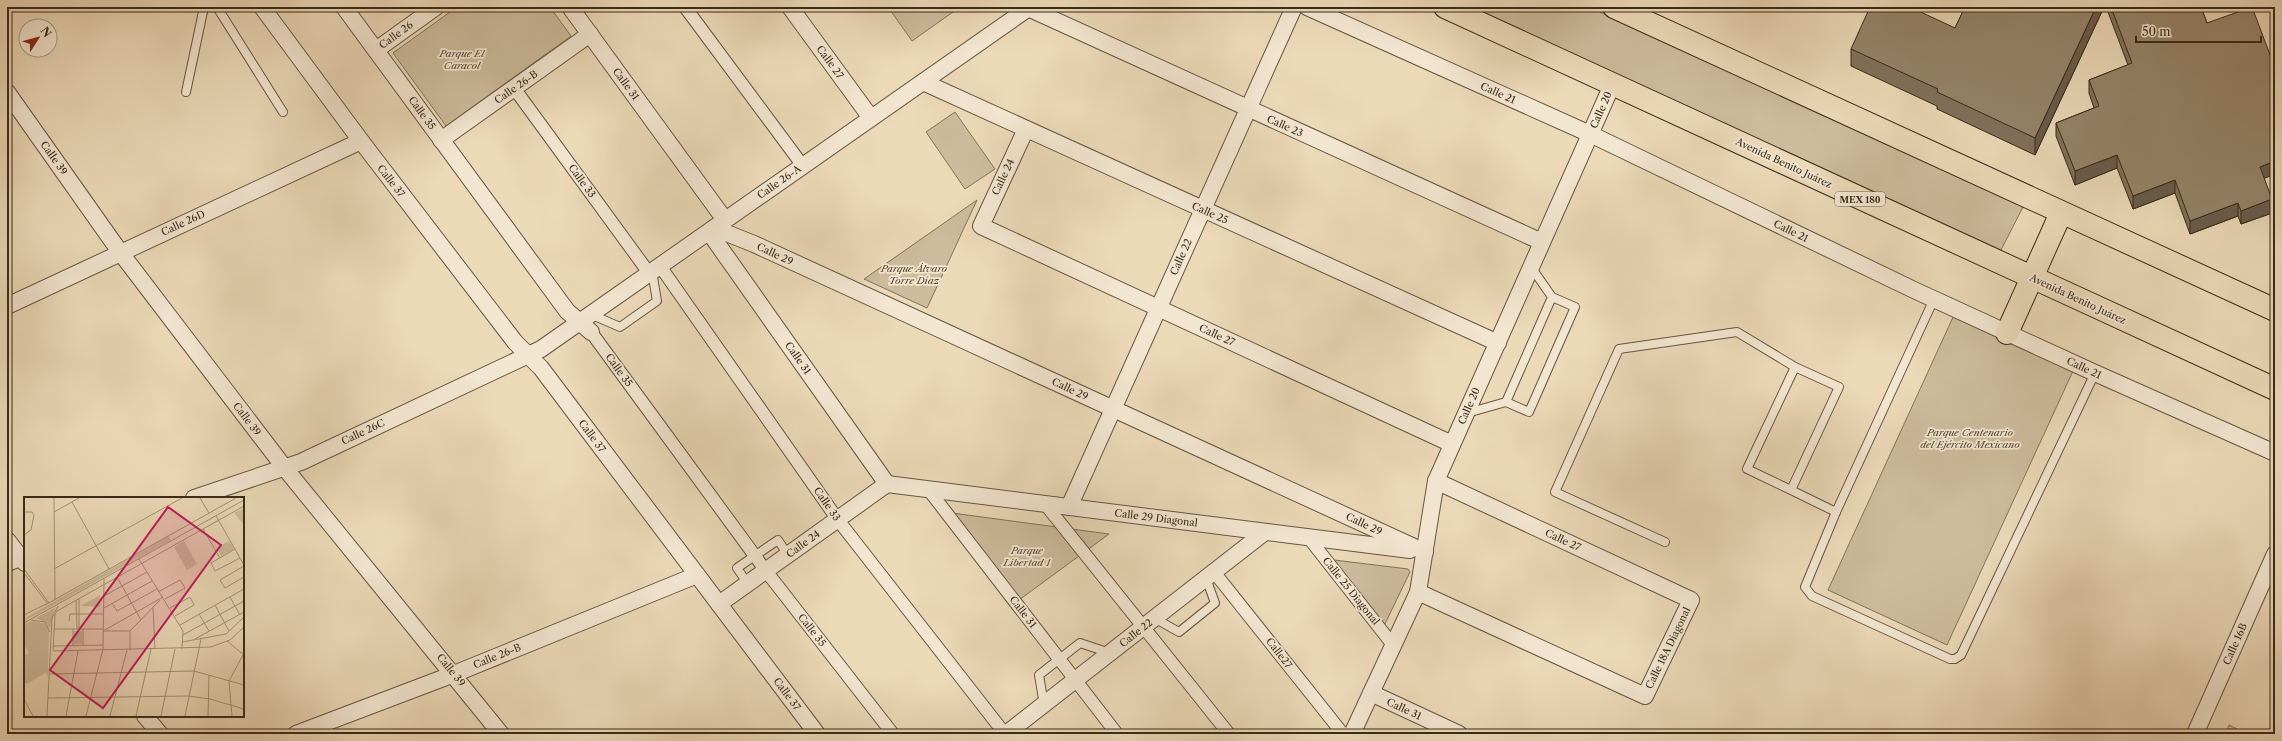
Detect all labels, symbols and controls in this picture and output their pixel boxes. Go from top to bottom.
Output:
north arrow [18,18,58,58]
street label: Calle 26 [376,18,416,52]
scale bar [2136,18,2261,44]
text: N [38,24,55,40]
text: 50 m [2142,24,2171,39]
street label: Calle 27 [814,43,846,81]
park label: Parque El Caracol [439,47,486,72]
street label: Calle 31 [610,65,643,103]
street label: Calle 26-B [492,67,540,107]
street label: Calle 21 [1478,80,1518,107]
street label: Calle 20 [1587,89,1615,131]
street label: Calle 35 [406,94,438,132]
street label: Calle 23 [1265,112,1305,140]
street label: Avenida Benito Juárez [1733,135,1834,191]
street label: Calle 39 [38,138,70,178]
street label: Calle 24 [989,157,1017,197]
street label: Calle 37 [374,162,408,200]
street label: Calle 33 [566,162,598,200]
street label: Calle 26-A [755,162,804,202]
road number: MEX 180 [1835,192,1885,206]
street label: Calle 25 [1190,199,1230,227]
street label: Calle 26D [159,207,207,239]
street label: Calle 21 [1771,217,1811,245]
street label: Calle 22 [1167,236,1195,277]
street label: Calle 29 [755,240,795,268]
park label: Parque Álvaro Torre Díaz [880,262,947,287]
street label: Avenida Benito Juárez [2027,271,2128,327]
street label: Calle 27 [1197,321,1237,349]
street label: Calle 31 [782,339,814,377]
street label: Calle 35 [603,351,635,389]
street label: Calle 21 [2064,354,2104,382]
street label: Calle 29 [1050,375,1090,403]
street label: Calle 20 [1455,385,1483,427]
street label: Calle 39 [230,400,264,438]
street label: Calle 26C [339,416,387,448]
street label: Calle 37 [575,417,609,455]
park label: Parque Centenario del Ejército Mexicano [1920,426,2020,451]
street label: Calle 33 [811,485,843,523]
inset map [24,497,244,717]
street label: Calle 29 Diagonal [1114,506,1198,530]
street label: Calle 29 [1344,510,1384,538]
street label: Calle 27 [1543,526,1583,554]
street label: Calle 24 [784,527,823,561]
park label: Parque Libertad 1 [1002,544,1051,569]
street label: Calle 25 Diagonal [1320,555,1382,627]
street label: Calle 31 [1007,593,1040,631]
street label: Calle 18A Diagonal [1643,605,1693,691]
street label: Calle 35 [795,611,829,649]
street label: Calle 22 [1117,616,1155,650]
street label: Calle 16B [2220,621,2250,667]
street label: Calle27 [1263,635,1295,671]
street label: Calle 26-B [471,641,523,671]
street label: Calle 39 [434,651,468,689]
street label: Calle 37 [770,675,804,713]
street label: Calle 31 [1385,695,1424,723]

